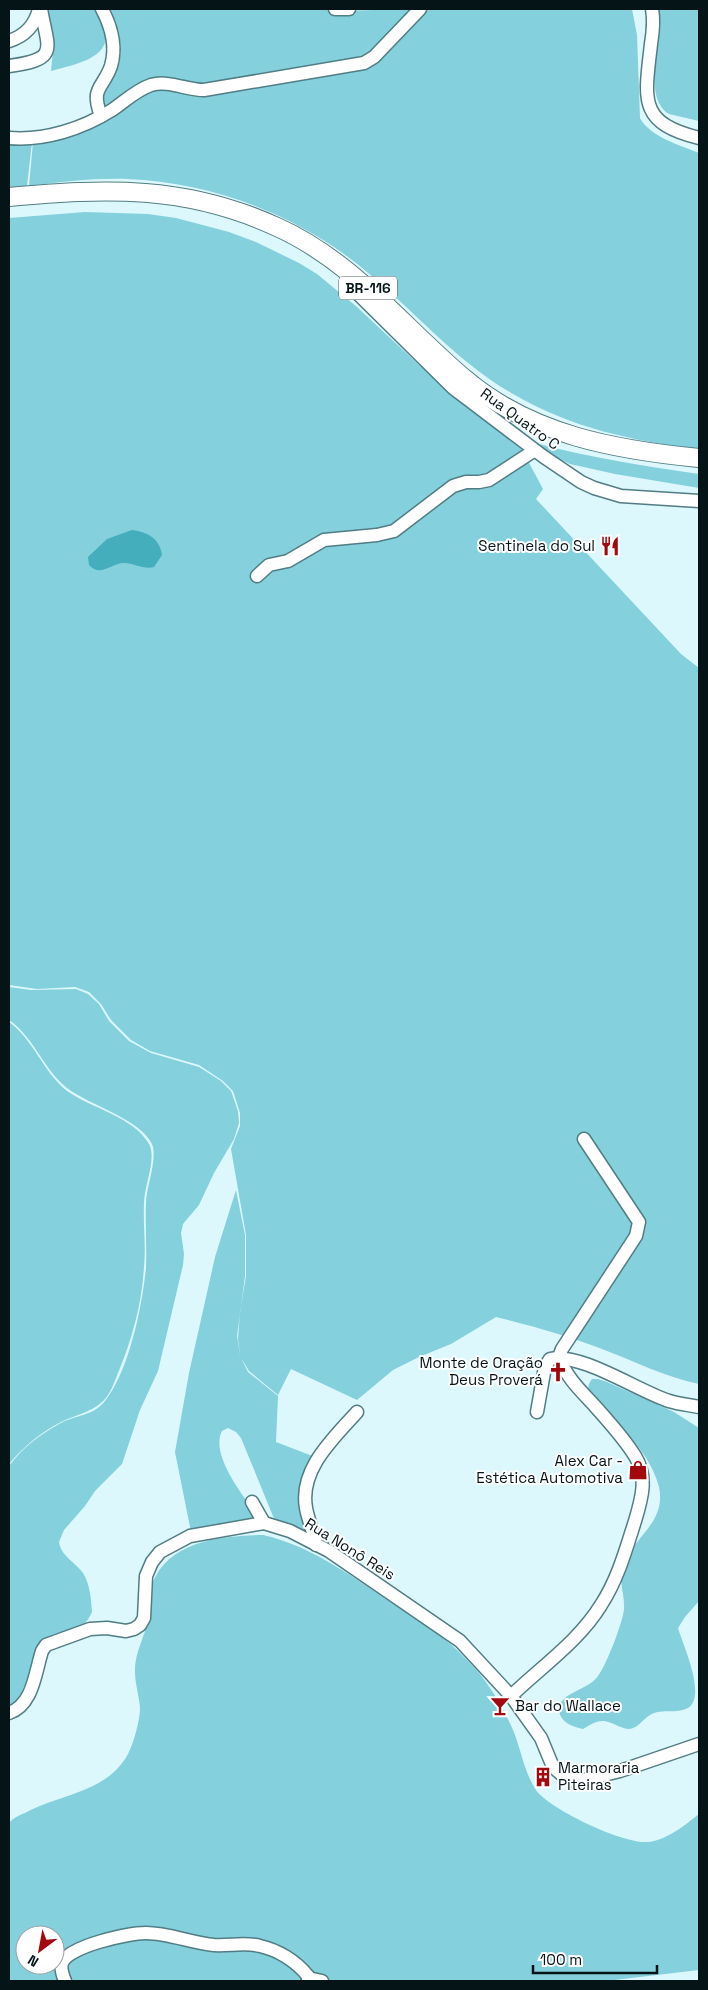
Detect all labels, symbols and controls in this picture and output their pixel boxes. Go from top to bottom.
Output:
road number: BR-116 [339,276,397,300]
street label: Rua Quatro C [477,383,564,454]
restaurant icon: Sentinela do Sul [599,535,621,557]
place label: Sentinela do Sul [478,536,595,555]
place label: Monte de Oração Deus Proverá [419,1353,543,1389]
church icon: Monte de Oração Deus Proverá [547,1361,569,1383]
place label: Alex Car - Estética Automotiva [476,1451,623,1487]
shop icon: Alex Car - Estética Automotiva [627,1459,649,1481]
street label: Rua Nonô Reis [302,1513,399,1584]
bar icon: Bar do Wallace [489,1695,511,1717]
place label: Bar do Wallace [515,1696,621,1715]
place label: Marmoraria Piteiras [558,1758,640,1794]
building icon: Marmoraria Piteiras [532,1766,554,1788]
north arrow [15,1925,65,1975]
scale bar [533,1942,657,1974]
text: 100 m [540,1950,582,1969]
text: N [24,1951,42,1971]

